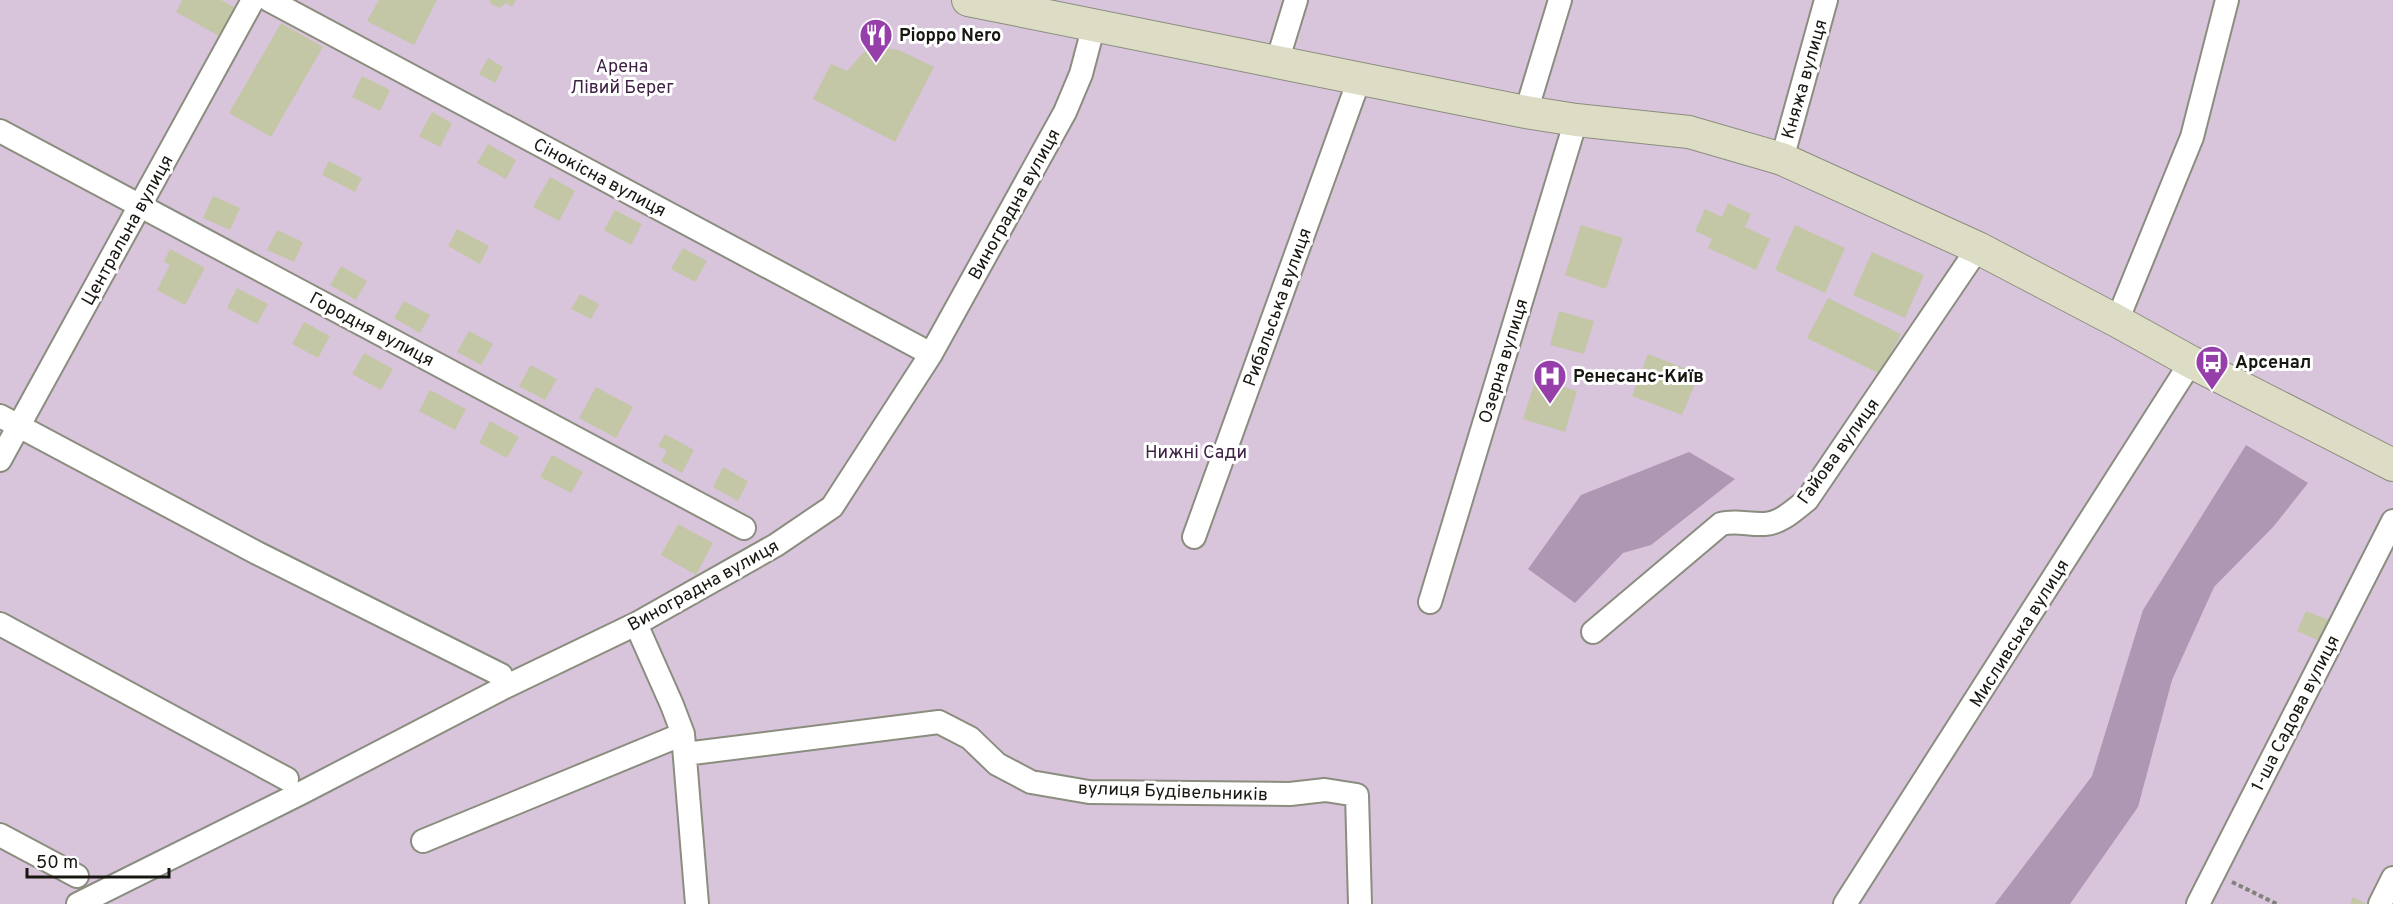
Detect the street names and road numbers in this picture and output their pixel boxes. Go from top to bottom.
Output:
street label: Княжа вулиця [1777,17,1834,142]
street label: Виноградна вулиця [964,125,1066,284]
street label: Сінокісна вулиця [529,134,670,223]
street label: Центральна вулиця [77,151,179,310]
street label: Рибальська вулиця [1239,225,1318,390]
street label: Городня вулиця [305,288,438,373]
street label: Озерна вулиця [1475,296,1534,427]
street label: Гайова вулиця [1793,394,1885,509]
street label: Виноградна вулиця [624,535,783,637]
street label: Мисливська вулиця [1965,555,2075,712]
street label: 1-ша Садова вулиця [2247,632,2346,796]
street label: вулиця Будівельників [1078,778,1268,807]

